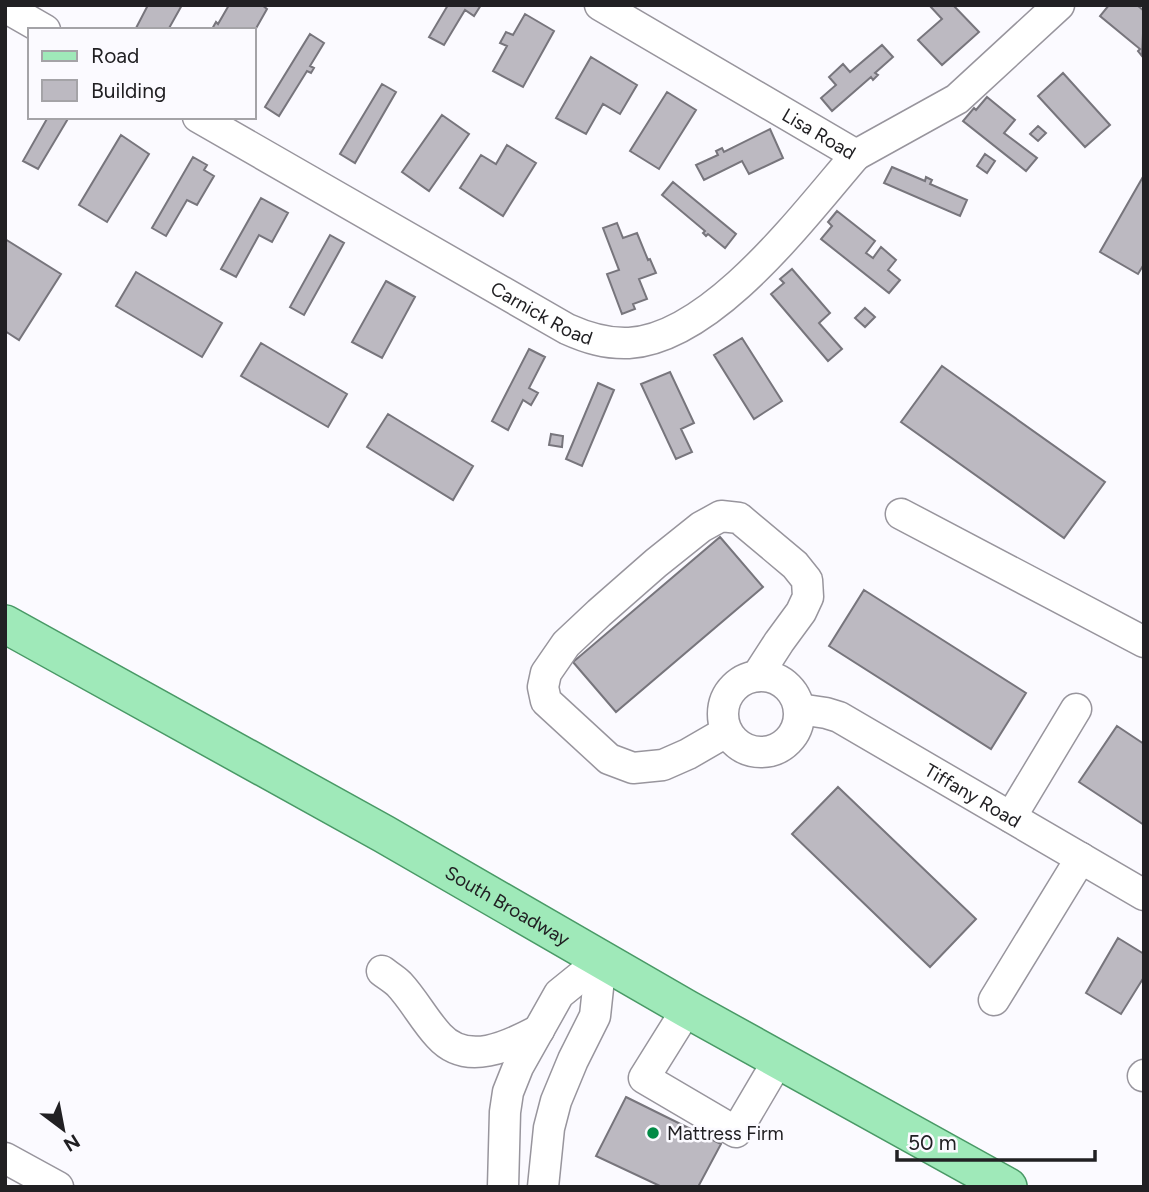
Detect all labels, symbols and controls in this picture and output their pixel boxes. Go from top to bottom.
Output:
legend [28,28,256,119]
text: Road [91,43,139,68]
text: Building [91,78,166,103]
street label: Lisa Road [778,103,860,164]
street label: Carnick Road [486,277,596,350]
street label: Tiffany Road [920,759,1025,833]
street label: South Broadway [441,861,574,951]
north arrow [28,1094,98,1164]
scale bar [897,1118,1095,1162]
place label: Mattress Firm [667,1122,784,1145]
marker: Mattress Firm [645,1125,661,1141]
text: N [59,1129,84,1157]
text: 50 m [908,1130,957,1155]

